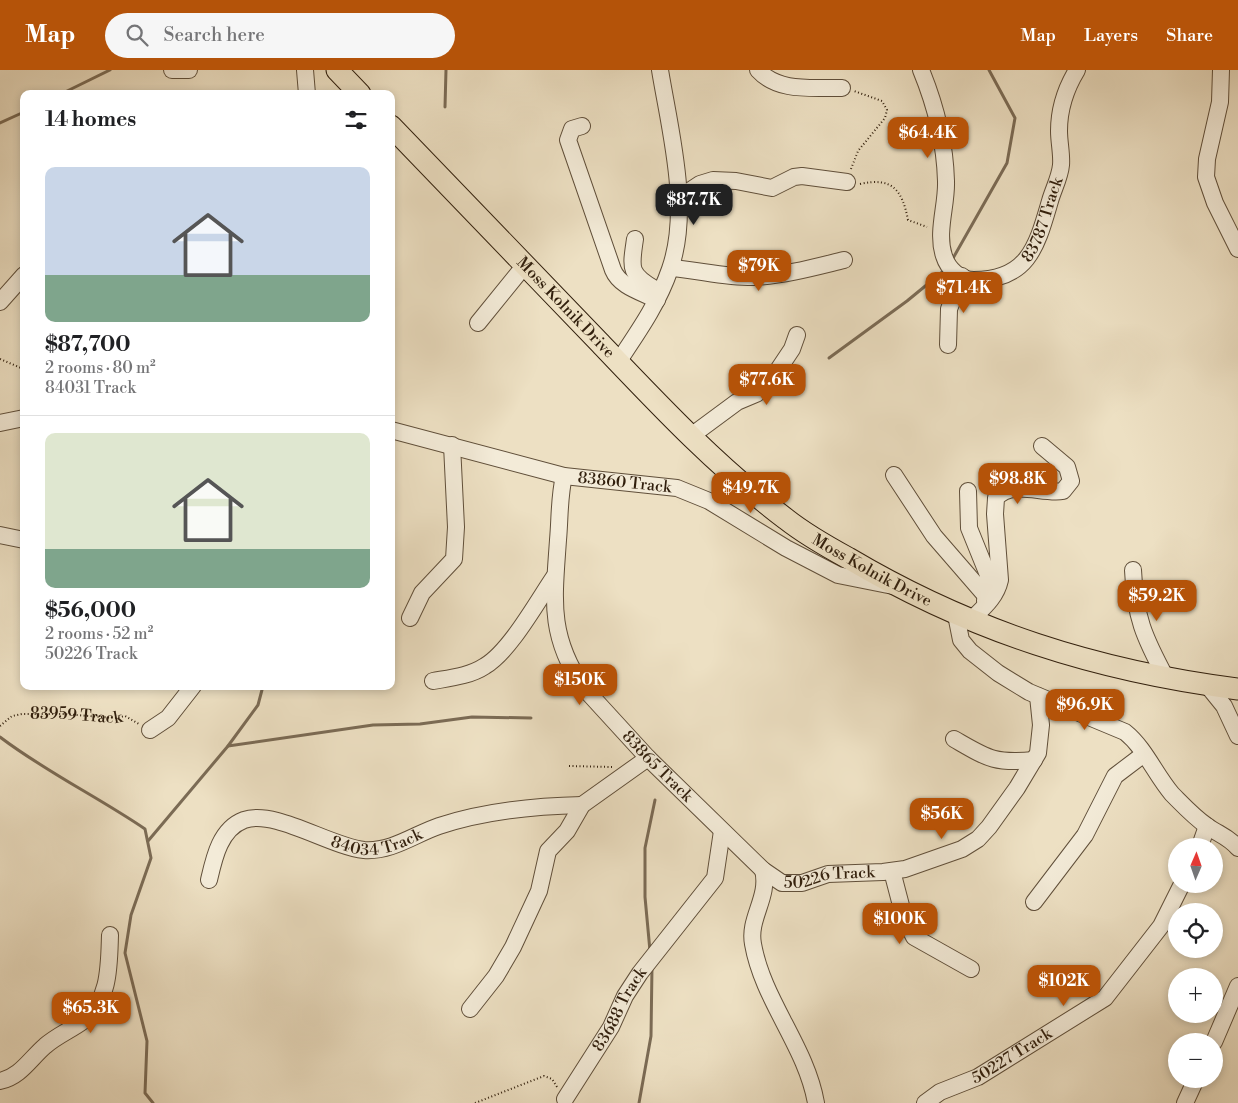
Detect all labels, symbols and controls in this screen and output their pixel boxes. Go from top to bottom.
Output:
search box [105,13,455,58]
text: Map [25,20,75,50]
icon: search [123,21,151,49]
text: Search here [163,23,265,47]
text: Map [1021,24,1056,47]
text: Layers [1084,24,1138,47]
text: Share [1166,24,1213,47]
icon: filters [342,106,370,134]
text: 14 homes [45,107,136,133]
pin: $64.4K [887,116,969,159]
text: $64.4K [899,123,957,143]
street label: 83787 Track [1017,173,1068,266]
pin: $87.7K [653,184,735,226]
text: $87.7K [667,190,721,210]
icon: home [163,200,253,290]
pin: $79K [729,250,789,292]
street label: Moss Kolnik Drive [513,253,619,362]
text: $79K [738,256,780,276]
pin: $71.4K [923,272,1005,314]
text: $71.4K [936,278,992,298]
text: $87,700 [45,332,131,358]
text: 2 rooms · 80 m² [45,358,156,378]
pin: $77.6K [726,364,808,406]
text: $77.6K [740,370,794,390]
text: 84031 Track [45,378,136,398]
pin: $98.8K [977,462,1059,505]
icon: home [163,465,253,555]
street label: 83860 Track [577,468,674,498]
text: $98.8K [989,469,1047,489]
pin: $49.7K [710,472,792,514]
text: $49.7K [722,478,780,498]
street label: Moss Kolnik Drive [809,530,935,611]
pin: $59.2K [1116,580,1198,622]
text: $59.2K [1129,586,1185,606]
text: $56,000 [45,598,136,624]
text: 2 rooms · 52 m² [45,624,153,644]
text: 50226 Track [45,644,137,664]
pin: $150K [545,664,615,706]
text: $150K [554,670,606,690]
pin: $96.9K [1044,688,1126,731]
text: $96.9K [1056,695,1114,715]
street label: 83959 Track [30,704,126,728]
street label: 83865 Track [618,726,698,807]
pin: $56K [912,798,972,840]
text: $56K [921,804,963,824]
street label: 84034 Track [328,824,427,860]
north arrow [1168,838,1222,892]
map controls [1168,838,1223,1088]
street label: 50226 Track [784,862,877,893]
pin: $100K [865,902,935,945]
button: locate [1168,903,1223,958]
text: $100K [874,909,926,929]
street label: 83688 Track [588,962,652,1055]
pin: $102K [1029,964,1099,1007]
button: + [1168,968,1223,1023]
text: $102K [1038,971,1090,991]
pin: $65.3K [50,992,132,1034]
text: $65.3K [63,998,119,1018]
street label: 50227 Track [969,1023,1057,1088]
button: − [1168,1033,1223,1088]

